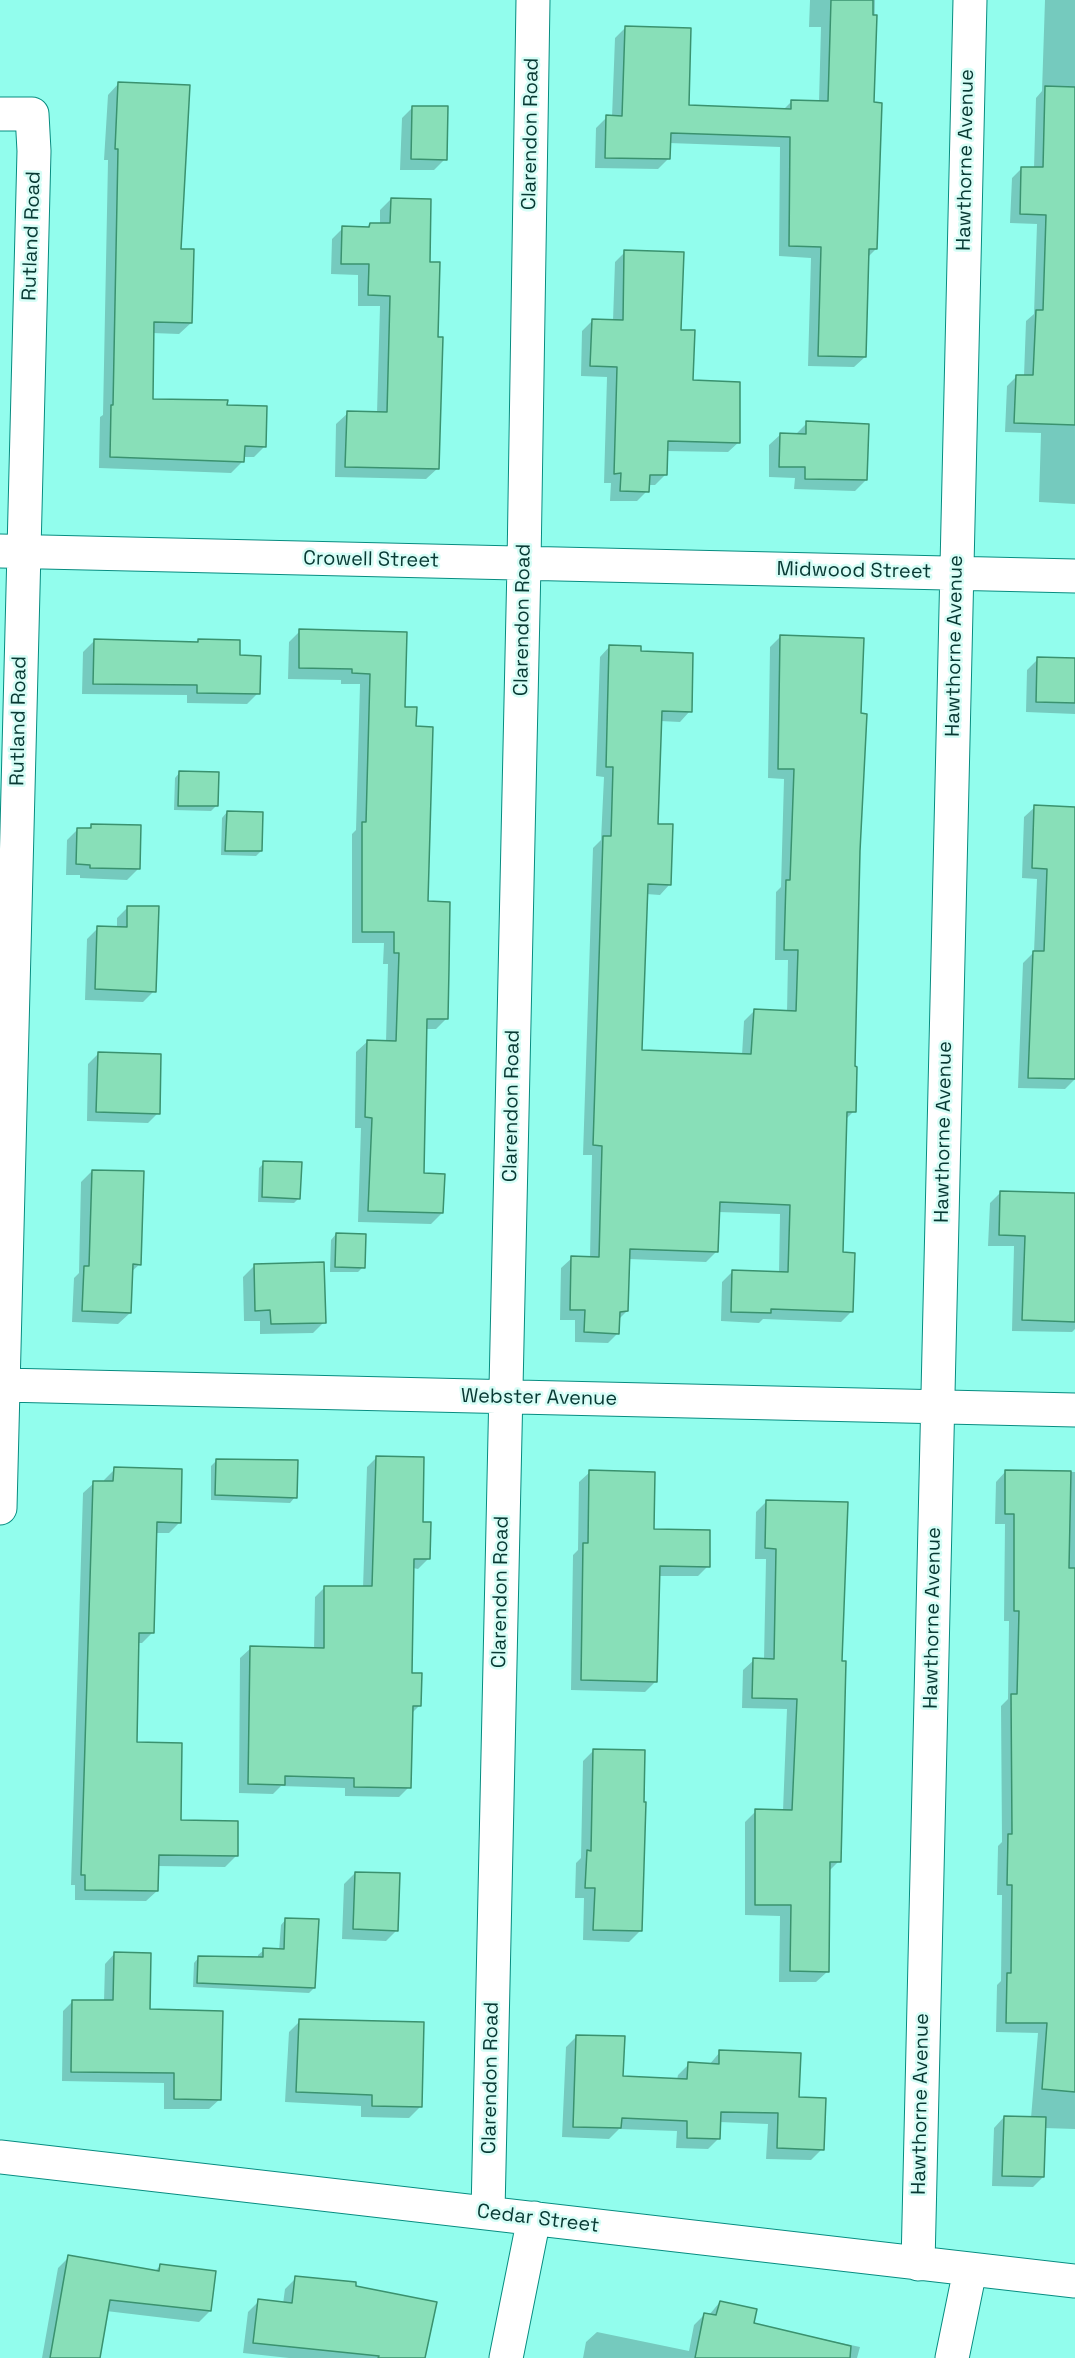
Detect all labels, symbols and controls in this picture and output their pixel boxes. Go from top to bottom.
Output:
street label: Clarendon Road [518,58,544,210]
street label: Hawthorne Avenue [952,69,980,251]
street label: Rutland Road [18,171,46,301]
street label: Clarendon Road [510,544,536,696]
street label: Crowell Street [303,547,439,573]
street label: Hawthorne Avenue [941,555,969,737]
street label: Midwood Street [776,558,932,584]
street label: Rutland Road [6,656,32,786]
street label: Clarendon Road [499,1030,525,1182]
street label: Hawthorne Avenue [930,1041,958,1223]
street label: Webster Avenue [461,1385,617,1411]
street label: Clarendon Road [488,1516,514,1668]
street label: Hawthorne Avenue [919,1527,947,1709]
street label: Clarendon Road [478,2002,504,2154]
street label: Hawthorne Avenue [907,2013,935,2195]
street label: Cedar Street [476,2200,600,2238]

